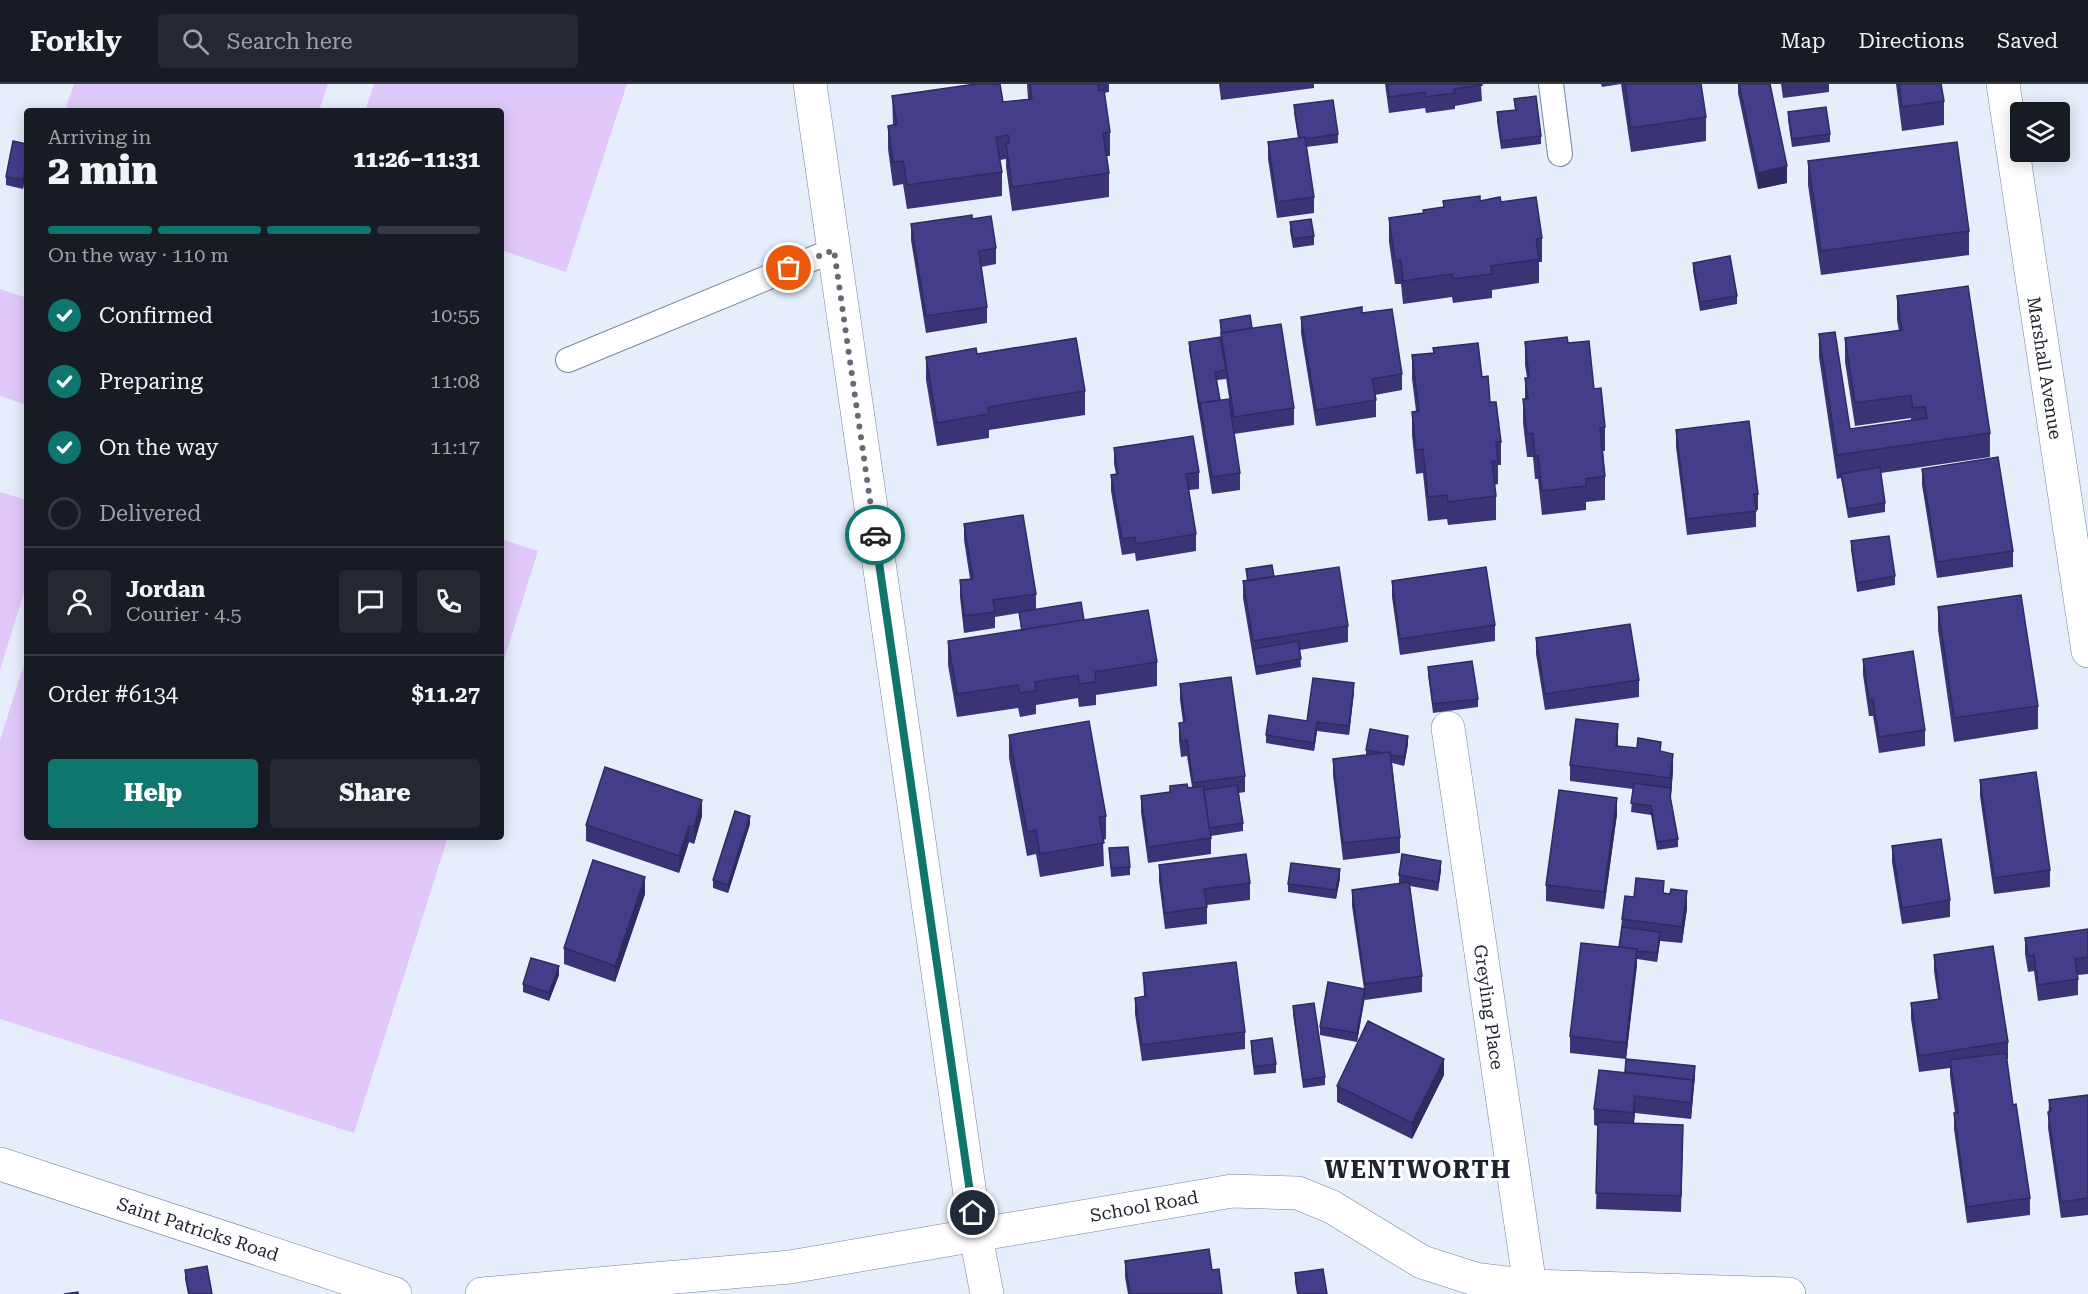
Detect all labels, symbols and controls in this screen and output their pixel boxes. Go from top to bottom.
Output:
search box [158,14,578,68]
text: Forkly [30,25,122,58]
icon: search [179,25,212,58]
text: Search here [227,29,353,54]
text: Map [1781,29,1825,53]
text: Directions [1858,29,1964,53]
text: Saved [1997,29,2058,53]
map controls [2010,102,2070,162]
button: layers [2010,102,2070,162]
text: Arriving in [48,125,151,149]
text: 11:26–11:31 [353,147,480,172]
text: 2 min [48,148,158,194]
pin [763,242,814,293]
text: On the way · 110 m [48,243,229,267]
icon: bag [772,251,805,284]
street label: Marshall Avenue [2023,295,2067,441]
icon: check [48,299,81,332]
text: Confirmed [99,303,213,328]
text: 10:55 [430,303,480,327]
icon: check [48,365,81,398]
text: Preparing [99,369,203,394]
text: 11:08 [430,369,480,393]
icon: check [48,431,81,464]
text: On the way [99,435,219,460]
text: 11:17 [430,435,480,459]
text: Delivered [99,501,201,526]
courier [845,505,905,565]
icon: car [859,519,892,552]
button: person [48,570,111,633]
button: chat [339,570,402,633]
button: phone [417,570,480,633]
text: Jordan [126,577,205,602]
text: Courier · 4.5 [126,602,242,626]
text: Order #6134 [48,682,178,707]
text: $11.27 [411,682,480,707]
button: Help [48,759,258,828]
button: Share [270,759,480,828]
street label: Greyling Place [1470,943,1508,1071]
district label: WENTWORTH [1324,1156,1512,1184]
street label: School Road [1088,1186,1200,1226]
pin [947,1187,998,1238]
street label: Saint Patricks Road [114,1193,282,1265]
icon: home [956,1196,989,1229]

